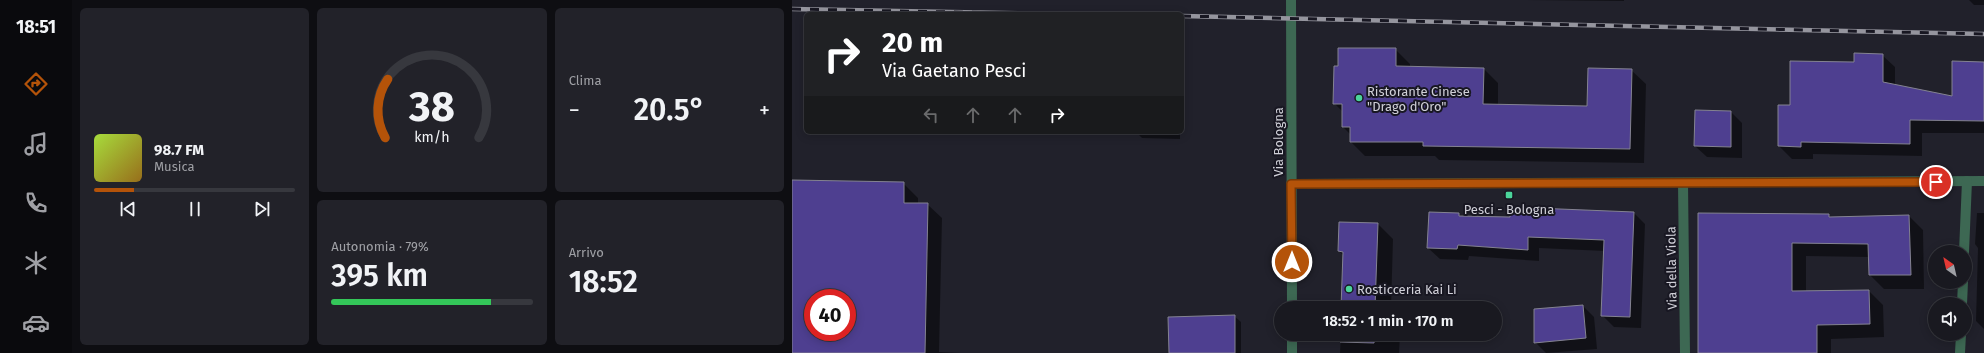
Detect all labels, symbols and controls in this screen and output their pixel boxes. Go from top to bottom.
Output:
text: 18:51 [16,16,56,38]
text: 20 m [882,26,943,59]
icon: right [816,28,868,80]
text: Via Gaetano Pesci [882,60,1026,82]
icon: directions [22,70,50,98]
text: Clima [569,73,602,88]
text: 38 [408,82,455,132]
place label: Ristorante Cinese "Drago d'Oro" [1367,84,1470,114]
text: 20.5° [634,92,705,128]
marker: Ristorante Cinese "Drago d'Oro" [1354,93,1364,103]
text: − [569,97,580,124]
text: + [759,97,770,124]
icon: left [920,104,942,126]
icon: ahead [962,104,984,126]
icon: ahead [1004,104,1026,126]
icon: right [1046,104,1068,126]
street label: Via Bologna [1271,107,1286,177]
text: km/h [414,128,450,145]
icon: music [22,130,50,158]
text: 98.7 FM [154,141,204,159]
text: Musica [154,159,195,174]
pin [1919,165,1953,199]
icon: arrive [1925,171,1947,193]
icon: phone [22,189,50,217]
marker: Pesci - Bologna [1504,190,1514,200]
icon: previous [117,198,139,220]
icon: pause [184,198,206,220]
icon: next [251,198,273,220]
place label: Pesci - Bologna [1464,202,1554,217]
street label: Via della Viola [1663,226,1680,310]
text: Autonomia · 79% [331,239,429,254]
position arrow [1271,241,1313,283]
text: Arrivo [569,245,604,260]
north arrow [1928,245,1972,289]
map controls [1928,245,1972,341]
icon: climate [22,249,50,277]
text: 395 km [331,258,428,294]
text: 18:52 [569,264,638,300]
place label: Rosticceria Kai Li [1357,282,1457,297]
marker: Rosticceria Kai Li [1344,284,1354,294]
speed limit sign: 40 [804,289,856,341]
button: sound [1928,297,1972,341]
icon: car [22,309,50,337]
text: 18:52 · 1 min · 170 m [1322,312,1454,330]

